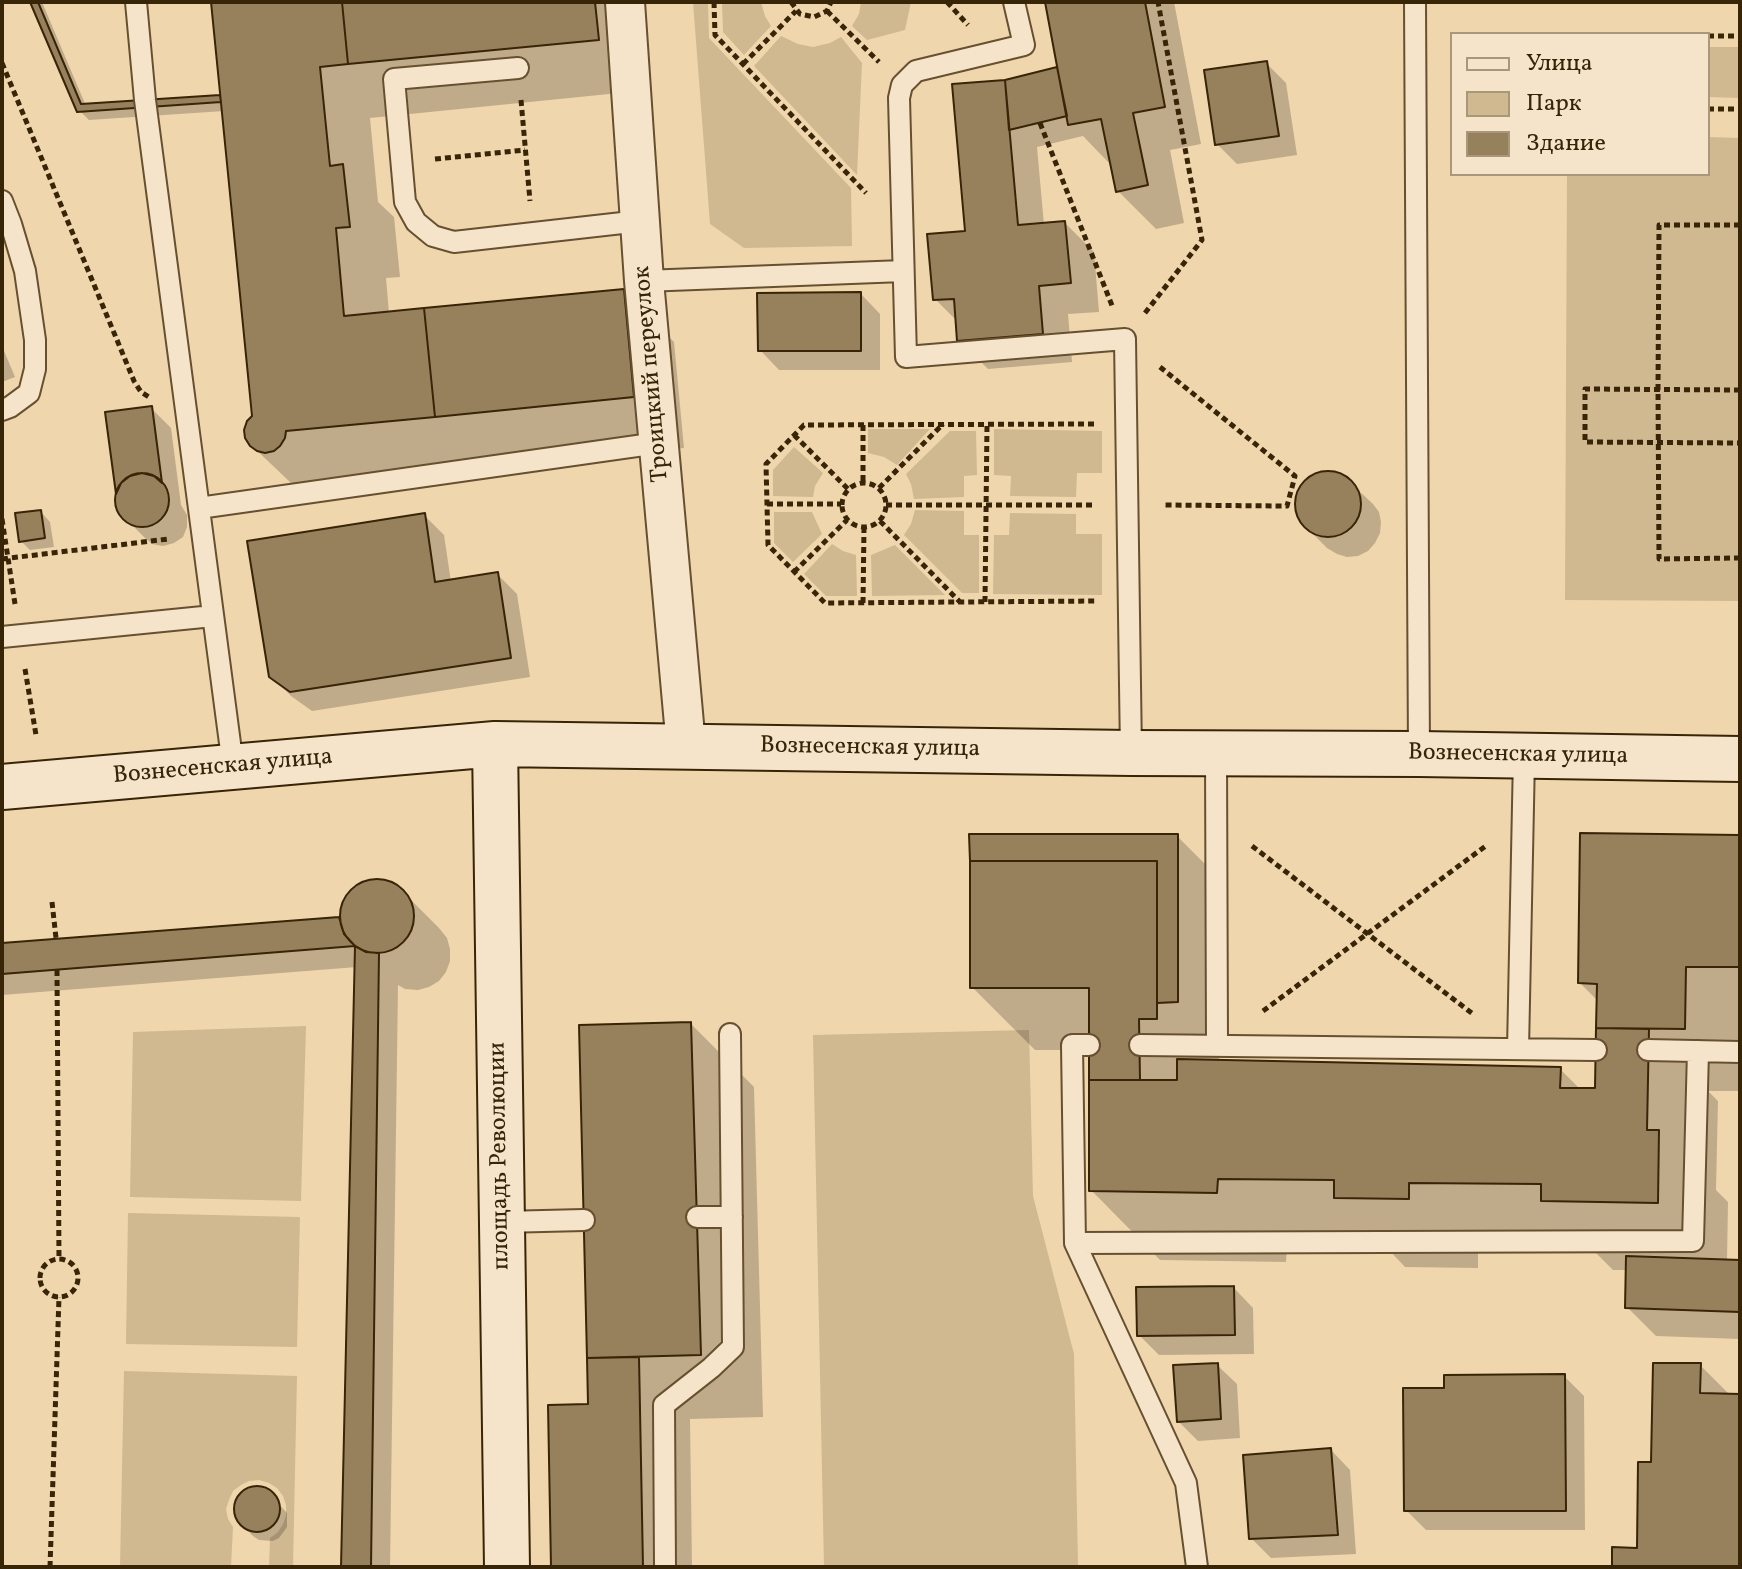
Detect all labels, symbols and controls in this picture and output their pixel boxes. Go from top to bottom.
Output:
legend [1450,32,1710,176]
text: Улица [1526,47,1593,81]
text: Парк [1526,87,1582,121]
text: Здание [1526,127,1606,161]
street label: Троицкий переулок [629,265,677,483]
street label: Вознесенская улица [760,733,980,765]
street label: Вознесенская улица [1408,740,1628,772]
street label: Вознесенская улица [112,744,334,792]
street label: площадь Революции [485,1042,517,1270]

